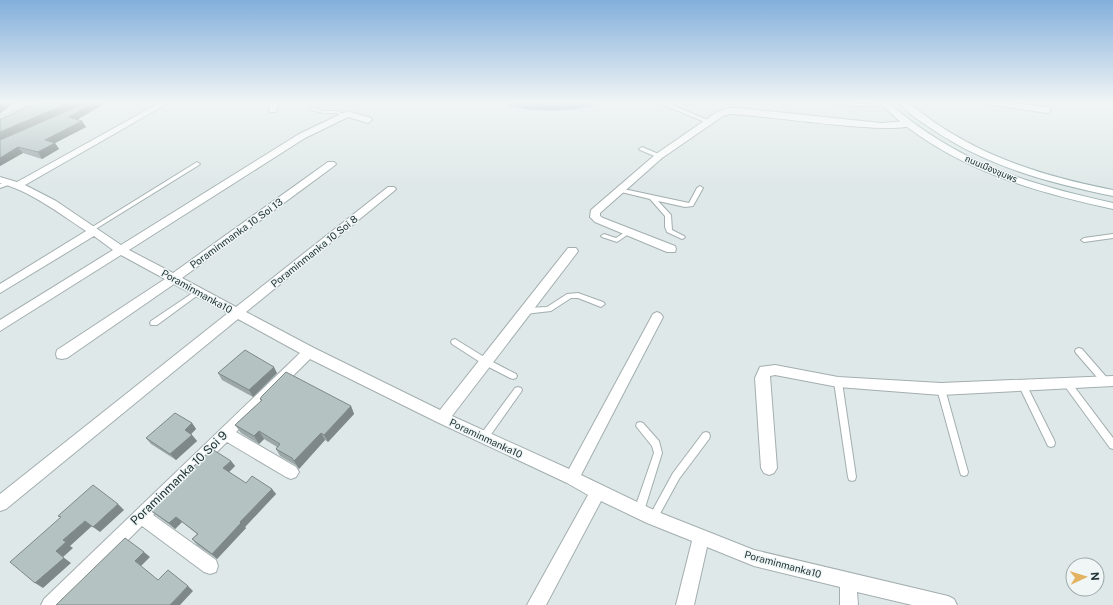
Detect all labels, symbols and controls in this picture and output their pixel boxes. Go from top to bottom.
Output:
street label: ถนนเมืองชุมพร [963,153,1020,185]
street label: Poraminmanka 10 Soi 13 [187,195,285,271]
street label: Poraminmanka 10 Soi 8 [268,212,360,290]
street label: Poraminmanka10 [159,267,235,315]
street label: Poraminmanka10 [448,416,524,460]
street label: Poraminmanka 10 Soi 9 [128,428,230,528]
street label: Poraminmanka10 [743,548,823,580]
north arrow [1065,557,1105,597]
text: N [1089,572,1101,581]

